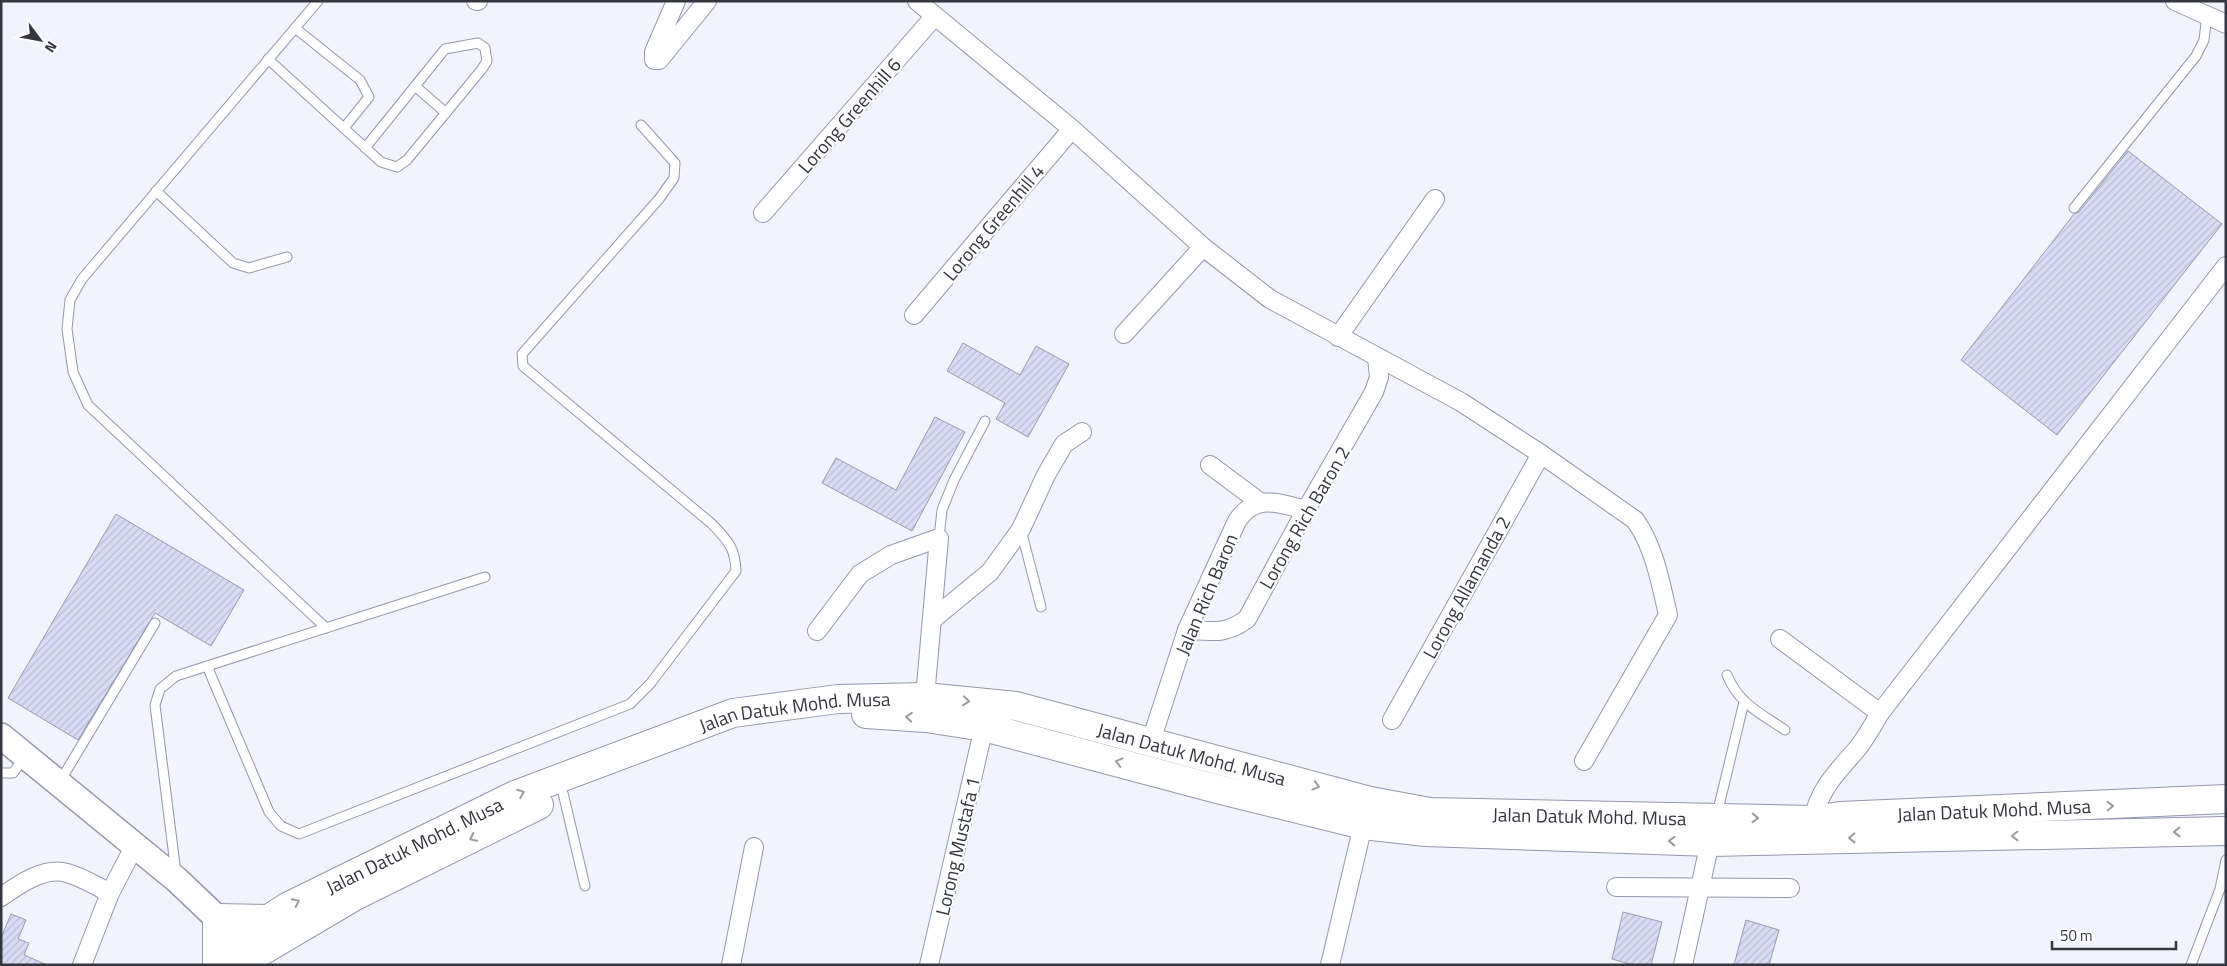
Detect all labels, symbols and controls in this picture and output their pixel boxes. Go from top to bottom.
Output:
north arrow [15,15,65,65]
text: N [40,37,63,57]
street label: Lorong Greenhill 6 [790,51,908,179]
street label: Lorong Greenhill 4 [935,157,1051,287]
street label: Lorong Rich Baron 2 [1251,440,1357,594]
street label: Lorong Allamanda 2 [1415,510,1517,664]
street label: Jalan Rich Baron [1167,529,1245,659]
street label: Jalan Datuk Mohd. Musa [694,683,891,739]
one-way arrow [962,695,970,706]
one-way arrow [905,712,913,723]
street label: Jalan Datuk Mohd. Musa [1094,714,1290,792]
one-way arrow [1114,757,1123,768]
street label: Lorong Mustafa 1 [927,774,987,918]
one-way arrow [1311,780,1320,791]
street label: Jalan Datuk Mohd. Musa [320,789,508,901]
one-way arrow [517,789,525,799]
street label: Jalan Datuk Mohd. Musa [1896,790,2092,828]
street label: Jalan Datuk Mohd. Musa [1492,799,1687,832]
one-way arrow [2106,800,2114,811]
one-way arrow [1752,813,1760,824]
one-way arrow [2173,827,2181,838]
one-way arrow [2010,830,2018,841]
one-way arrow [469,832,478,842]
one-way arrow [1848,833,1856,843]
one-way arrow [1668,835,1676,846]
one-way arrow [291,898,300,908]
scale bar [2052,918,2176,950]
text: 50 m [2060,924,2093,947]

